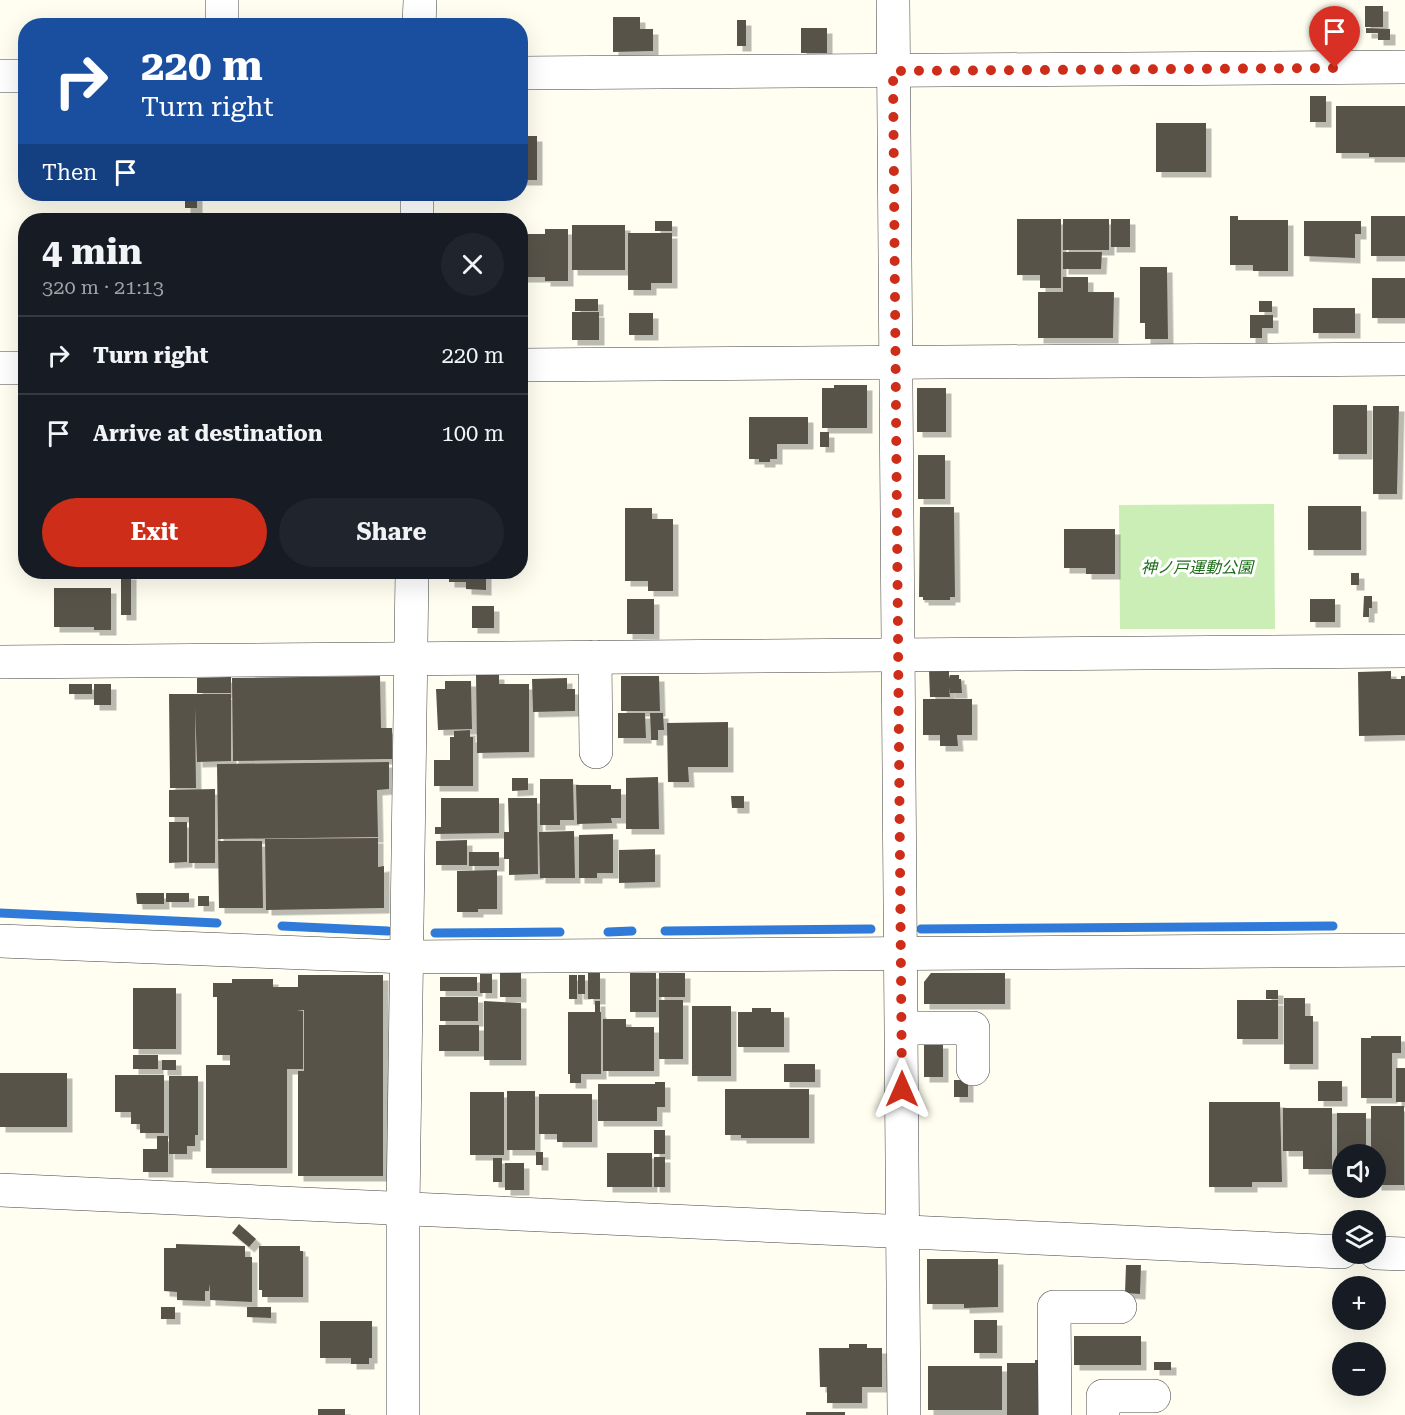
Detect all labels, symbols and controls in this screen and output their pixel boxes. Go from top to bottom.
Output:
pin [1309,6,1360,68]
icon: arrive [1318,15,1351,48]
text: 220 m [141,41,263,90]
icon: right [42,42,120,120]
text: Turn right [141,91,274,123]
icon: arrive [109,156,142,189]
text: Then [42,160,97,185]
text: 4 min [42,231,142,273]
button: close [441,233,504,296]
text: 320 m · 21:13 [42,275,164,299]
icon: right [42,339,75,372]
text: Turn right [93,343,208,368]
text: 220 m [441,343,504,368]
icon: arrive [42,417,75,450]
text: Arrive at destination [93,421,322,446]
text: 100 m [441,421,504,446]
button: Exit [42,498,267,567]
button: Share [279,498,504,567]
park label: 神ノ戸運動公園 [1141,558,1255,577]
position arrow [870,1057,934,1121]
map controls [1332,1144,1386,1396]
button: sound [1332,1144,1386,1198]
button: layers [1332,1210,1386,1264]
button: + [1332,1276,1386,1330]
button: − [1332,1342,1386,1396]

